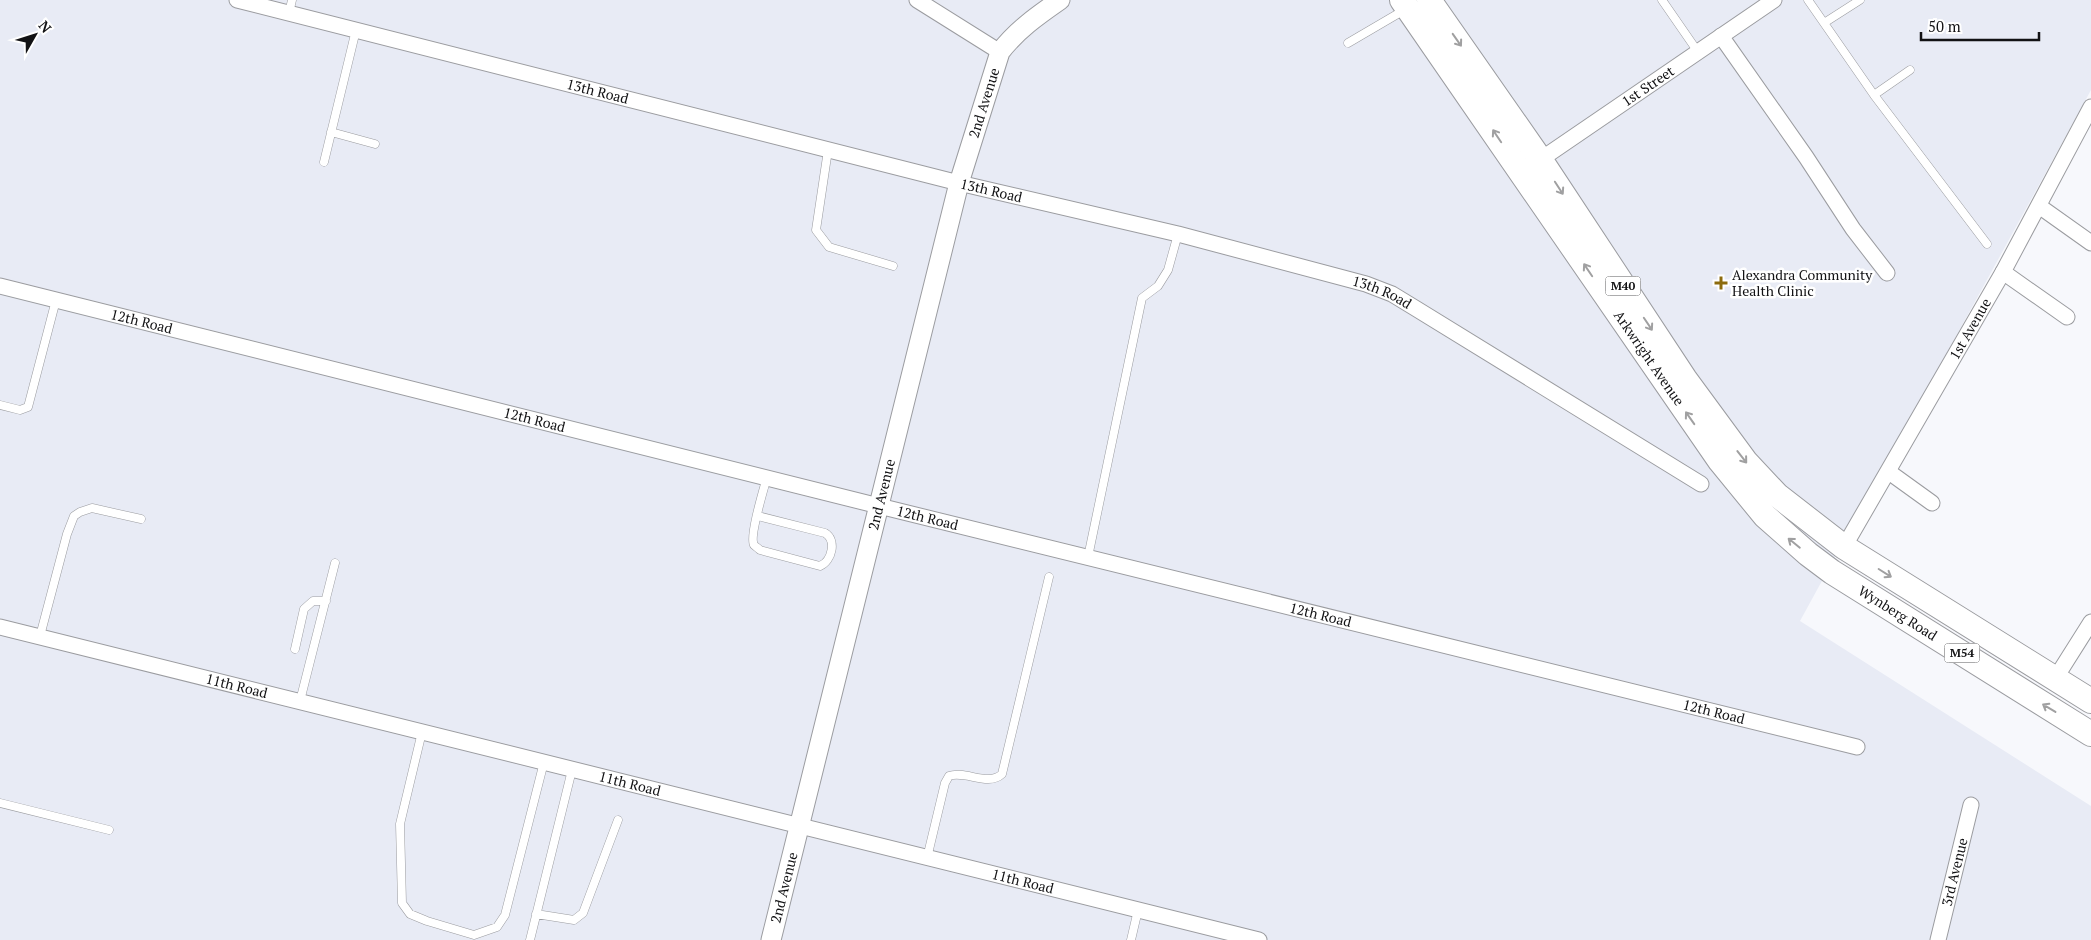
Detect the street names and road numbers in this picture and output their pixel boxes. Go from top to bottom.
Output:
street label: 1st Street [1618,61,1678,110]
street label: 2nd Avenue [964,65,1004,140]
street label: 13th Road [565,74,631,108]
street label: 13th Road [959,174,1024,206]
street label: 13th Road [1350,271,1416,313]
road number: M40 [1606,276,1640,296]
street label: 1st Avenue [1945,295,1995,363]
street label: 12th Road [109,304,175,338]
street label: Arkwright Avenue [1610,306,1689,409]
street label: 12th Road [502,402,568,436]
street label: 2nd Avenue [863,457,899,532]
street label: 12th Road [895,501,961,534]
street label: Wynberg Road [1855,581,1941,645]
street label: 12th Road [1288,598,1354,631]
road number: M54 [1944,644,1980,662]
street label: 11th Road [204,669,270,702]
street label: 12th Road [1681,694,1747,728]
street label: 11th Road [597,766,663,800]
street label: 3rd Avenue [1937,836,1972,908]
street label: 2nd Avenue [766,850,802,925]
street label: 11th Road [990,864,1056,898]

